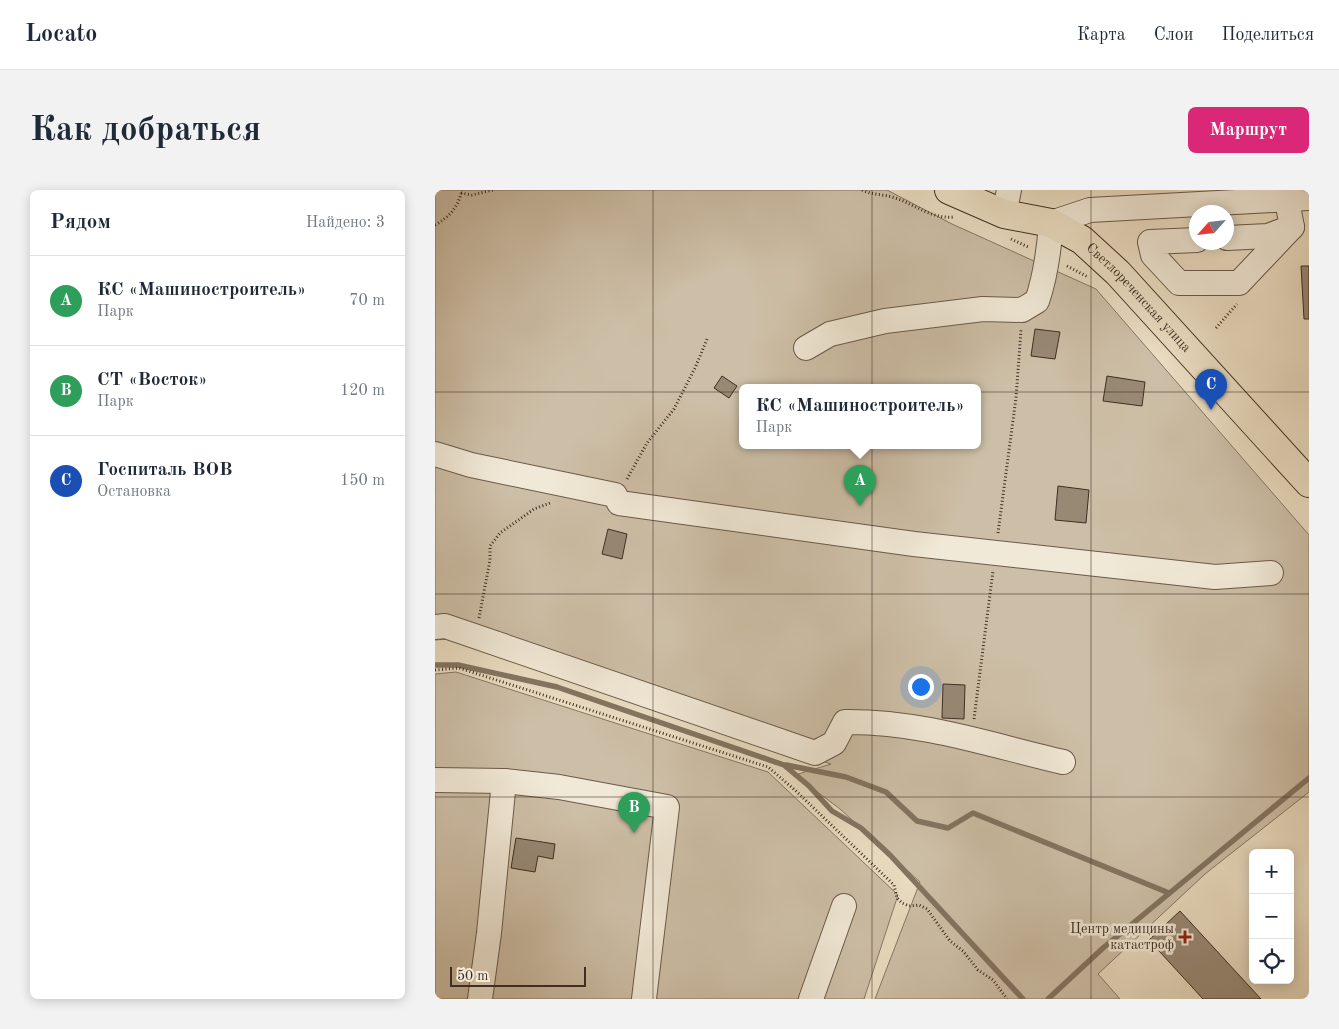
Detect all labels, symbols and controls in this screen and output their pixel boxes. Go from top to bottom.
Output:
text: Locato [25,23,97,47]
text: Карта [1077,26,1126,44]
text: Слои [1154,26,1193,44]
text: Поделиться [1221,26,1314,44]
button: Маршрут [1188,107,1309,153]
text: Как добраться [30,113,261,148]
north arrow [1189,205,1234,250]
text: Рядом [50,212,111,233]
text: Найдено: 3 [306,215,385,231]
street label: Светлореченская улица [1083,240,1193,355]
text: КС «Машиностроитель» [97,281,306,300]
text: A [60,293,72,309]
text: 70 m [349,293,385,309]
text: Парк [97,304,134,320]
pin: C [1195,369,1227,410]
text: СТ «Восток» [97,371,207,390]
text: B [60,383,72,399]
text: 120 m [340,383,385,399]
popup [739,384,981,449]
text: Парк [97,394,134,410]
text: КС «Машиностроитель» [755,397,965,416]
text: Парк [755,420,792,436]
text: Госпиталь ВОВ [97,461,232,480]
pin: A [844,465,876,506]
text: C [61,473,71,489]
text: 150 m [340,473,385,489]
text: Остановка [97,484,171,500]
your location [908,674,934,700]
pin: B [618,792,650,833]
map controls [1249,849,1294,984]
button: + [1249,849,1294,894]
button: − [1249,894,1294,939]
place label: Центр медицины катастроф [1070,922,1174,953]
marker: Центр медицины катастроф [1178,930,1192,944]
button: locate [1249,939,1294,984]
scale bar [450,964,586,987]
text: 50 m [457,969,488,983]

